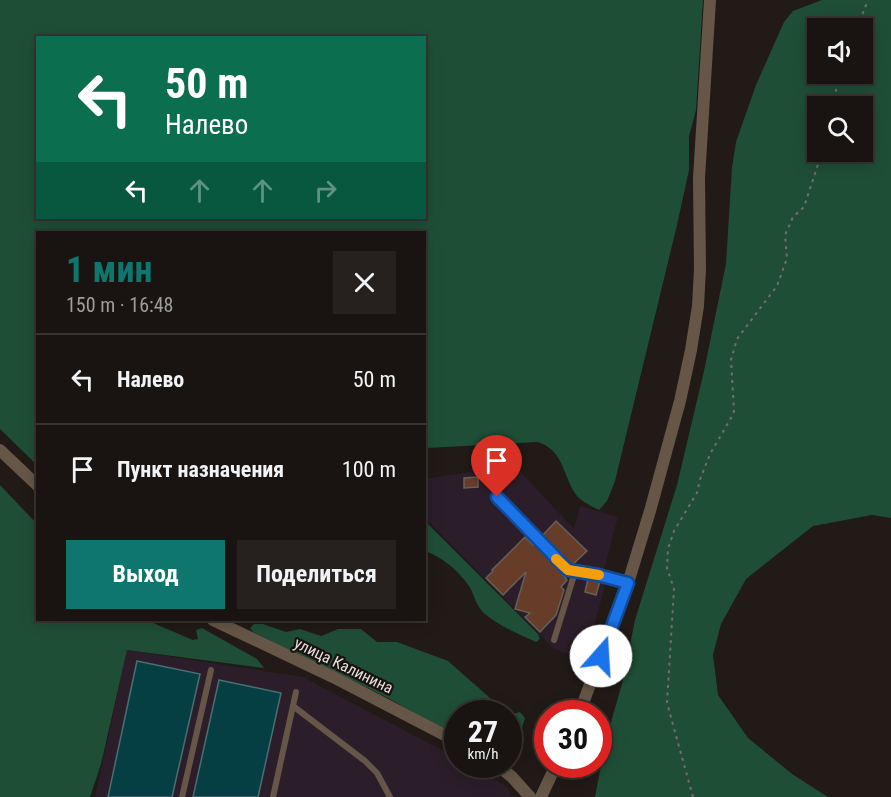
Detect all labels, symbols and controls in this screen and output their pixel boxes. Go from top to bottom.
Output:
map controls [807,18,873,162]
button: sound [807,18,873,84]
text: 50 m [165,59,248,108]
icon: left [66,60,144,138]
button: search [807,96,873,162]
text: Налево [165,109,248,141]
icon: left [120,174,153,207]
icon: ahead [183,174,216,207]
icon: ahead [246,174,279,207]
icon: right [309,174,342,207]
text: 1 мин [66,249,152,291]
button: close [333,251,396,314]
text: 150 m · 16:48 [66,293,173,317]
icon: left [66,363,99,396]
text: Налево [117,367,184,392]
text: 50 m [353,367,396,392]
pin [471,435,522,497]
icon: arrive [480,444,513,477]
icon: arrive [66,453,99,486]
text: Пункт назначения [117,457,284,482]
text: 100 m [342,457,396,482]
button: Выход [66,540,225,609]
button: Поделиться [237,540,396,609]
position arrow [569,624,633,688]
street label: улица Калинина [291,633,396,698]
speed limit sign: 30 [534,700,612,778]
text: 27 [468,714,498,749]
text: km/h [468,745,498,763]

